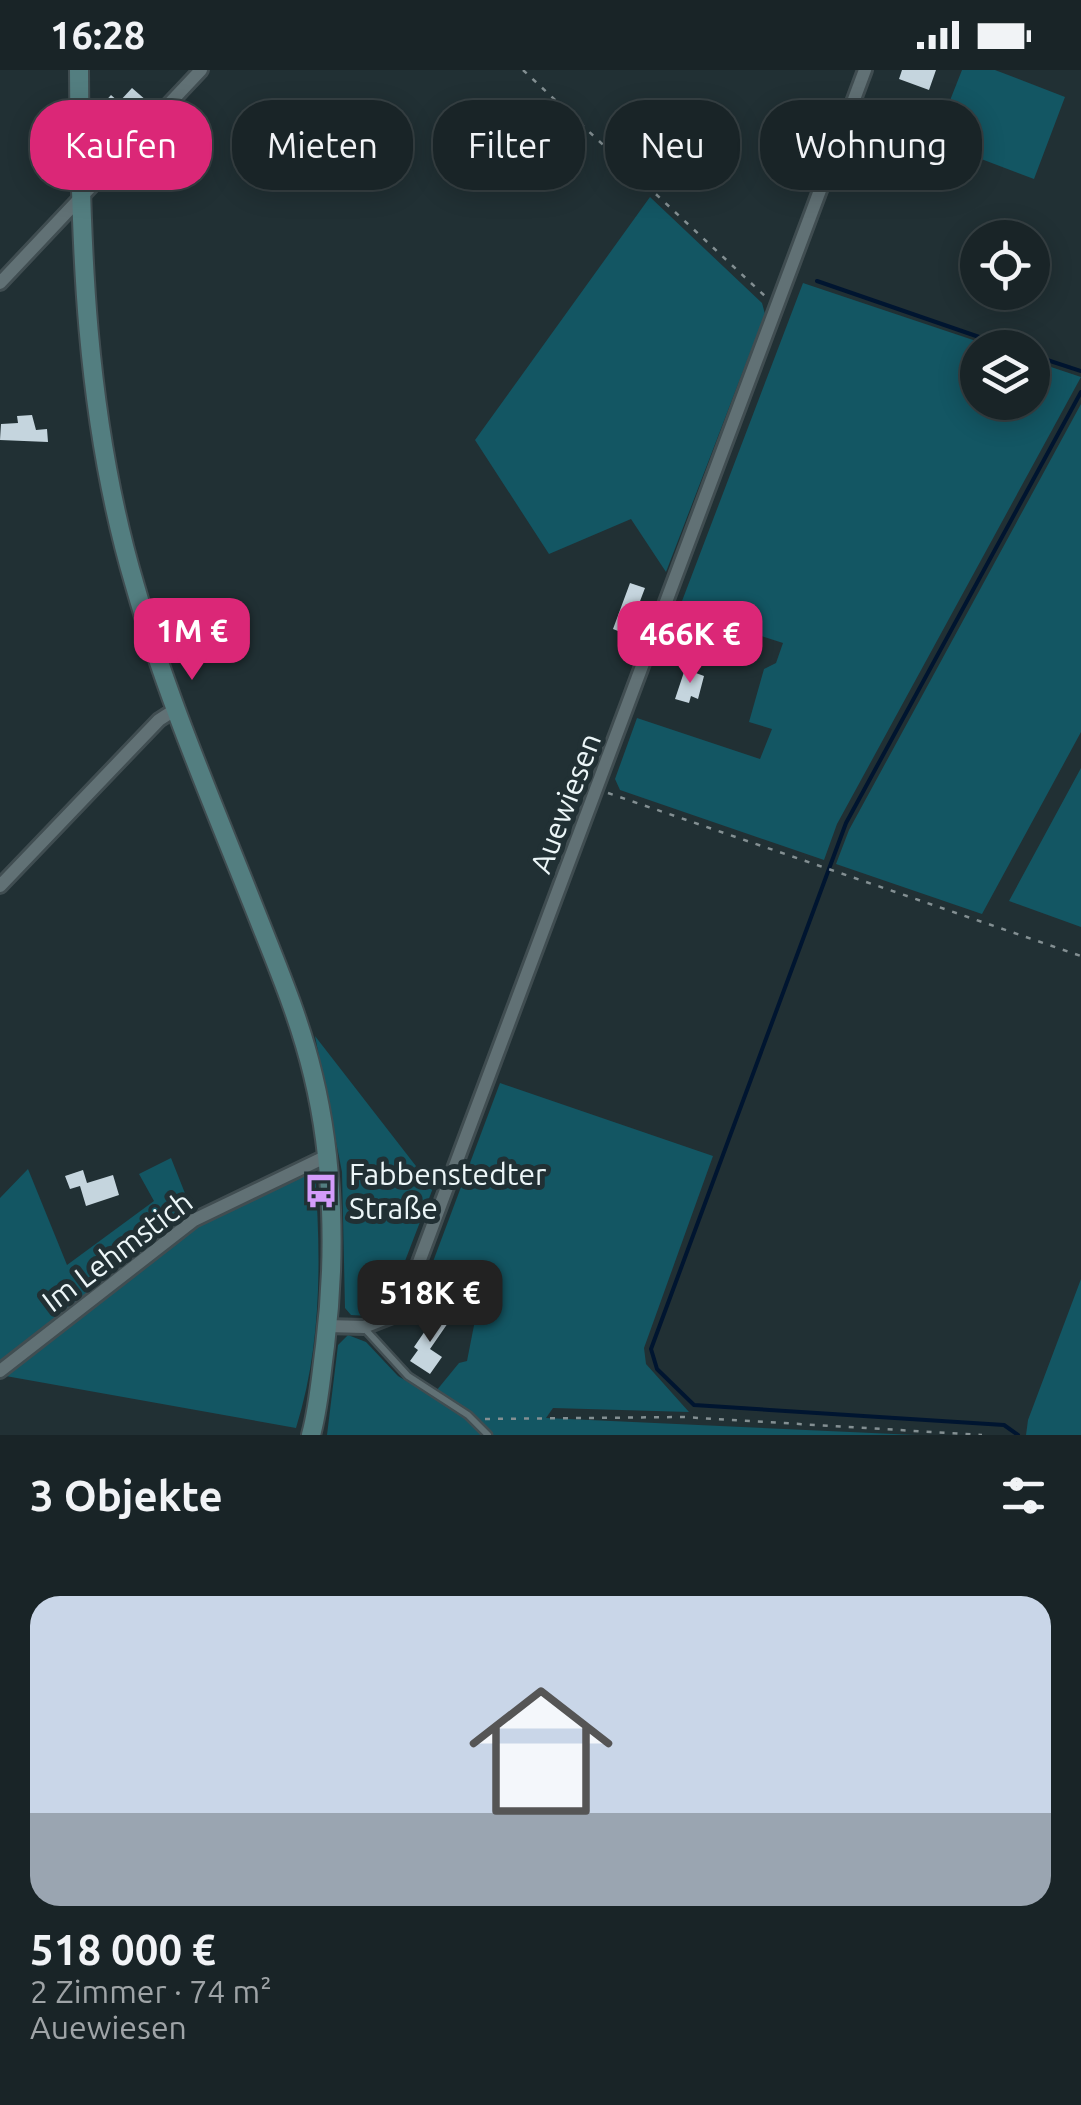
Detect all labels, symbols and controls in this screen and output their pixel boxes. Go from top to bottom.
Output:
text: 16:28 [50,14,145,56]
chip: Kaufen [30,100,212,190]
chip: Mieten [232,100,413,190]
chip: Filter [433,100,585,190]
chip: Neu [605,100,740,190]
chip: Wohnung [760,100,982,190]
map controls [960,220,1050,420]
button: locate [960,220,1050,310]
button: layers [960,330,1050,420]
pin: 1M € [133,598,251,683]
pin: 466K € [609,601,771,686]
text: 1M € [156,612,228,648]
text: 466K € [639,615,741,651]
street label: Auewiesen [523,728,607,878]
place label: Fabbenstedter Straße [349,1157,547,1225]
bus stop icon: Fabbenstedter Straße [302,1172,340,1210]
street label: Im Lehmstich [35,1184,199,1318]
pin: 518K € [349,1260,511,1345]
text: 518K € [379,1274,481,1310]
icon: filters [996,1468,1051,1523]
text: 3 Objekte [30,1472,223,1519]
icon: home [451,1661,631,1841]
text: 518 000 € [30,1926,216,1973]
text: 2 Zimmer · 74 m² [30,1973,272,2009]
text: Auewiesen [30,2009,187,2045]

